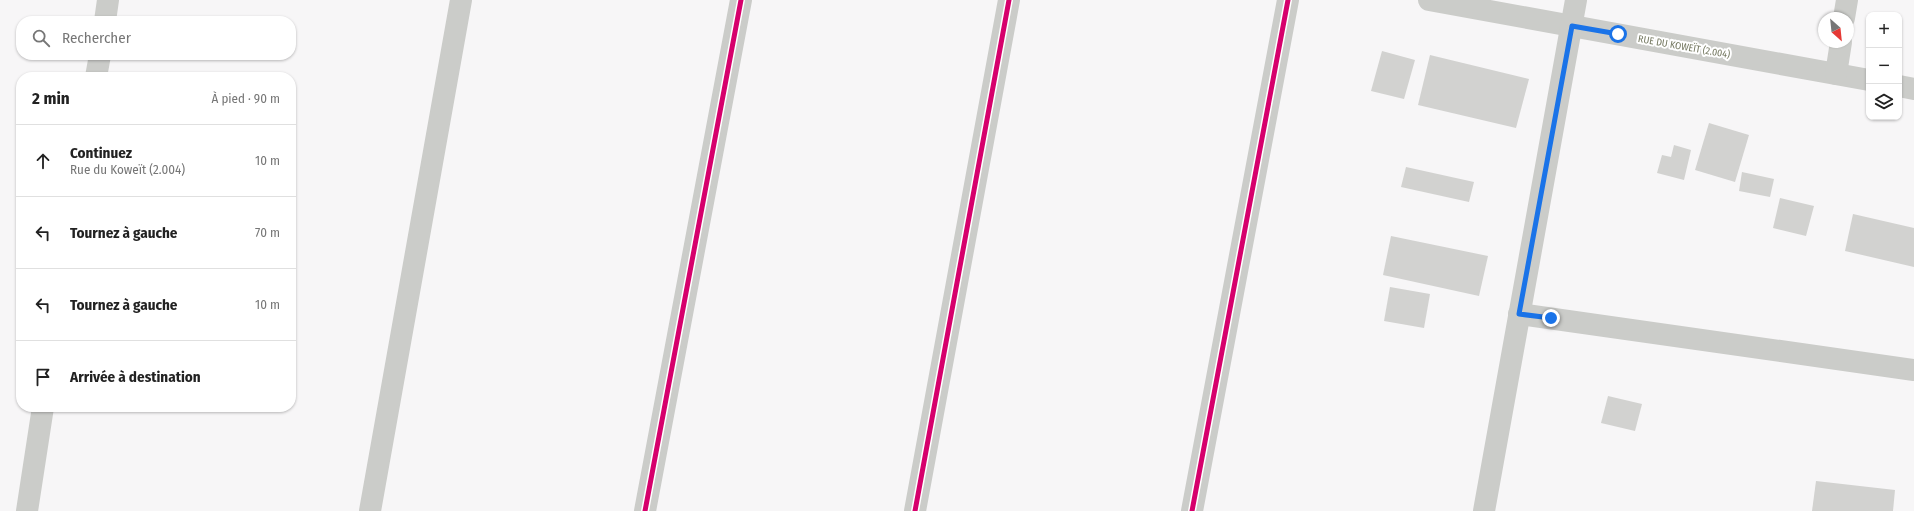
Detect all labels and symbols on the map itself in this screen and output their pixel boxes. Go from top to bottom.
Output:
north arrow [1818,12,1854,48]
route start [1609,25,1627,43]
street label: RUE DU KOWEÏT (2.004) [1637,32,1731,61]
route end [1542,309,1560,327]

